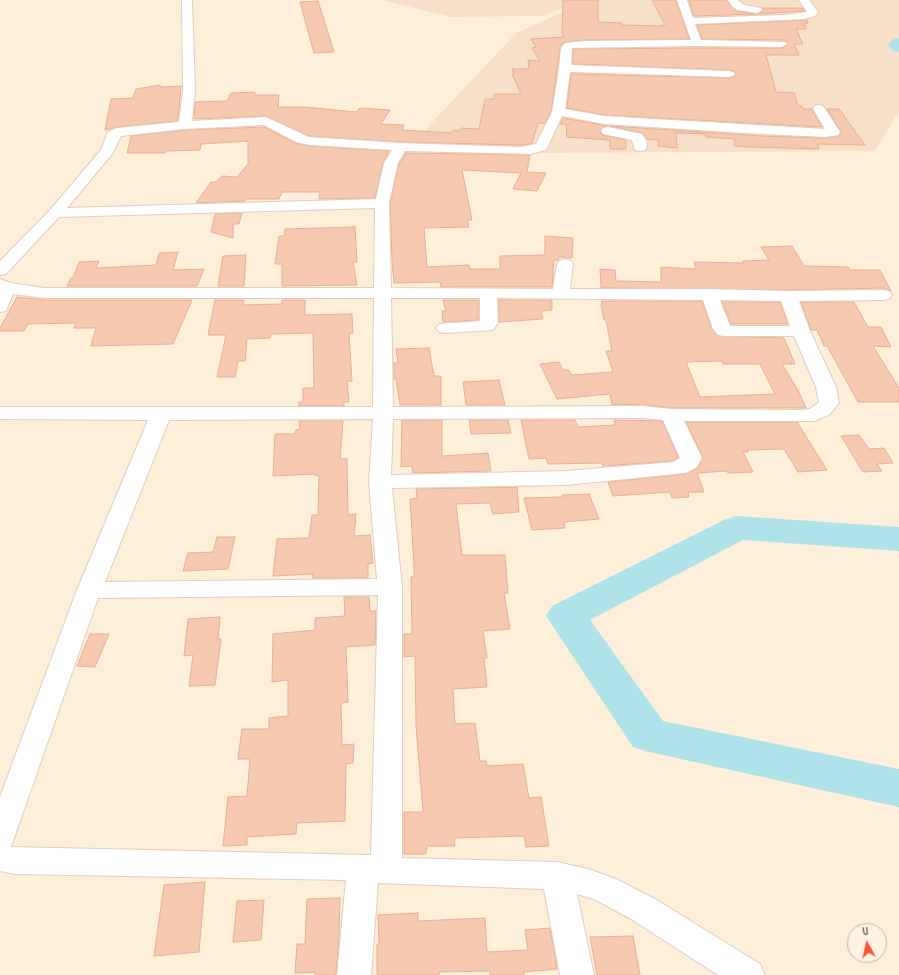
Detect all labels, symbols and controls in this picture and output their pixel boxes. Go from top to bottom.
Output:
north arrow [847,923,887,963]
text: U [862,925,869,938]

